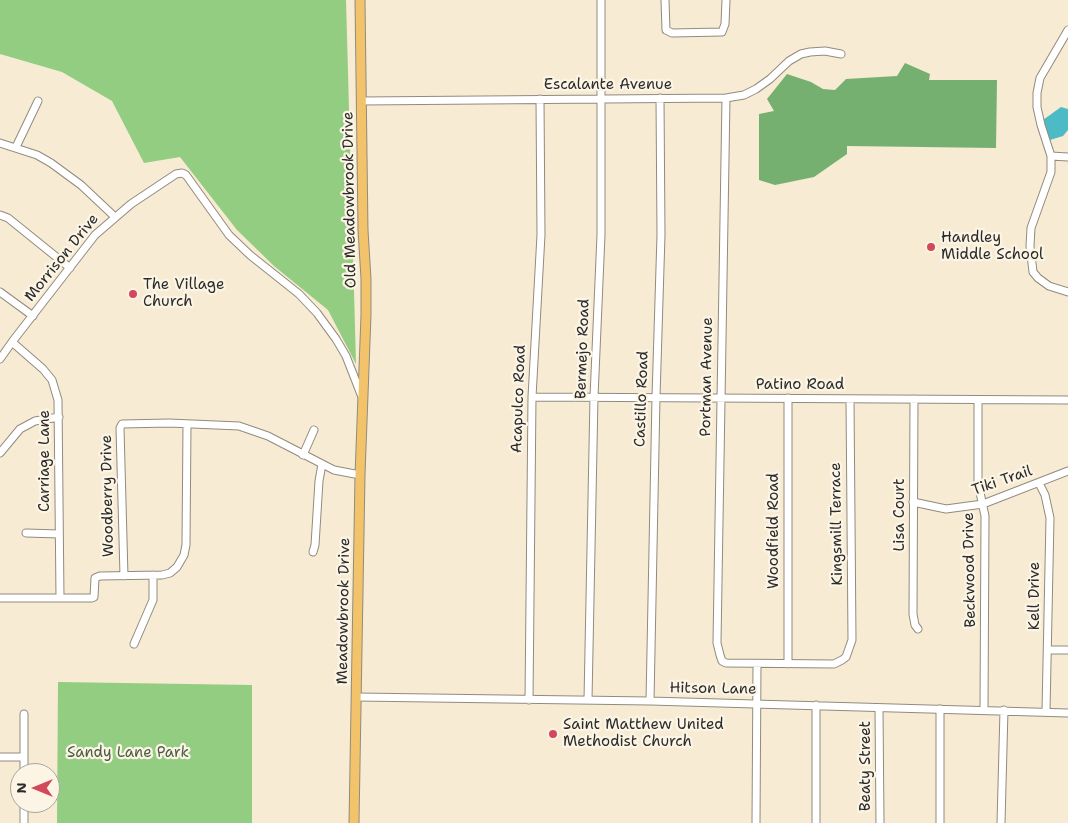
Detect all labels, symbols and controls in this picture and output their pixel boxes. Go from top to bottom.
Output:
street label: Escalante Avenue [544,76,672,94]
street label: Old Meadowbrook Drive [339,112,361,288]
street label: Morrison Drive [21,210,103,306]
place label: Handley Middle School [941,229,1043,264]
marker: Handley Middle School [925,241,937,253]
place label: The Village Church [143,276,224,311]
marker: The Village Church [127,288,139,300]
street label: Bermejo Road [572,299,594,399]
street label: Portman Avenue [697,317,717,437]
street label: Acapulco Road [508,345,530,453]
street label: Castillo Road [631,350,653,448]
street label: Patino Road [756,376,844,394]
street label: Carriage Lane [36,410,54,512]
street label: Woodberry Drive [98,435,118,557]
street label: Kingsmill Terrace [827,462,847,586]
street label: Tiki Trail [969,462,1035,500]
street label: Woodfield Road [765,473,783,589]
street label: Lisa Court [891,478,909,552]
street label: Beckwood Drive [960,512,980,628]
street label: Meadowbrook Drive [334,537,354,685]
street label: Kell Drive [1026,562,1044,630]
street label: Hitson Lane [669,679,757,699]
place label: Saint Matthew United Methodist Church [563,716,724,751]
street label: Beaty Street [857,721,875,811]
marker: Saint Matthew United Methodist Church [547,728,559,740]
park label: Sandy Lane Park [67,744,189,762]
north arrow [10,763,60,813]
text: N [12,782,30,794]

